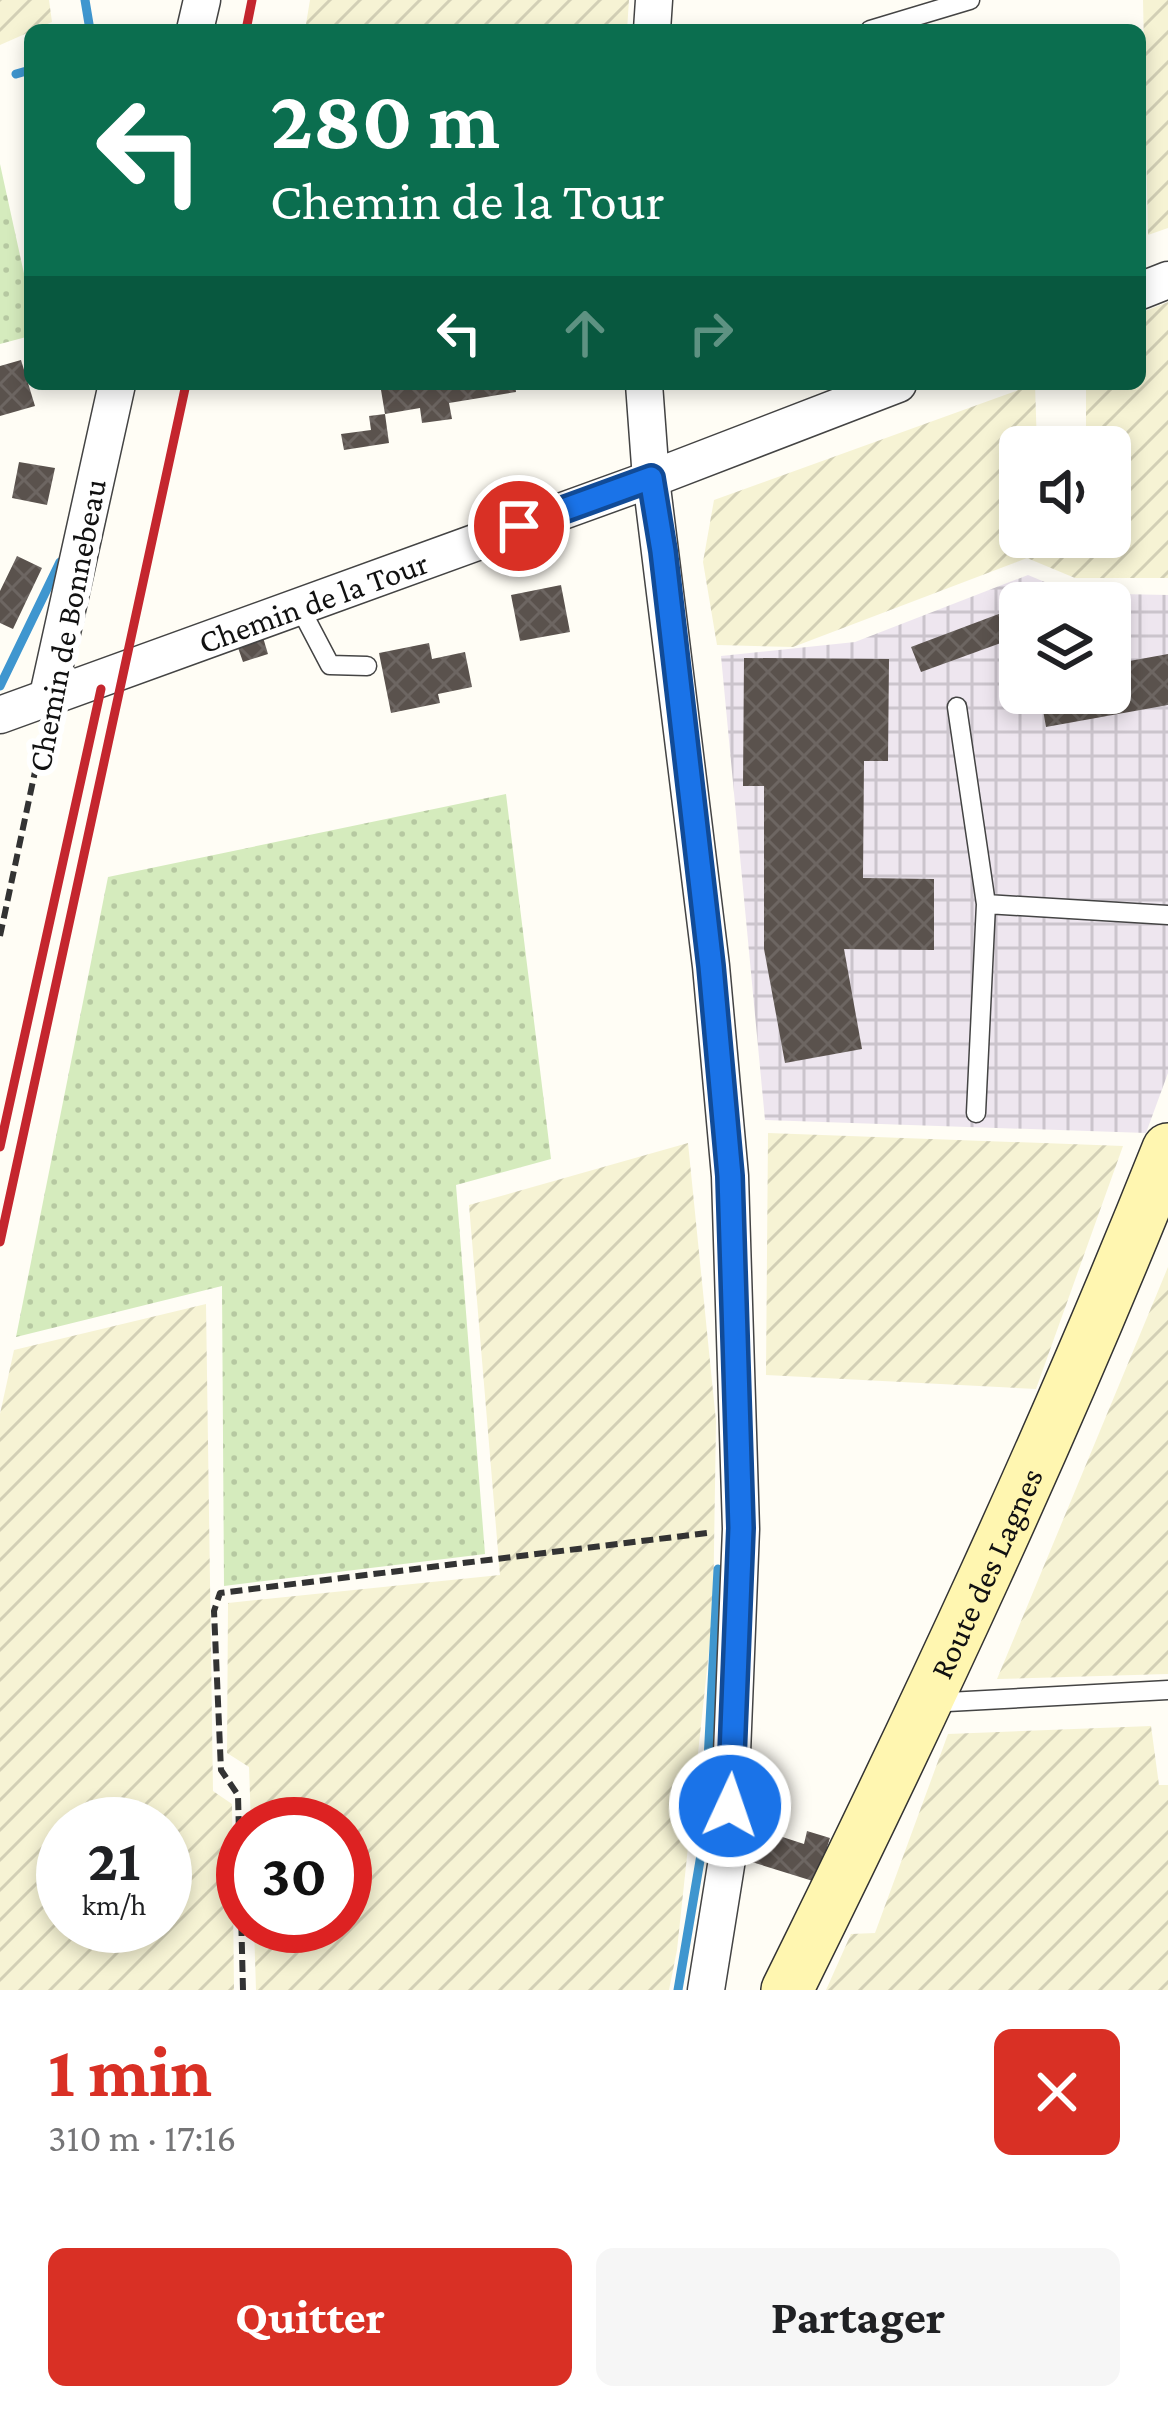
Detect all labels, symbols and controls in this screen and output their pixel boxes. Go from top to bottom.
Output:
icon: left [72,72,228,228]
text: 280 m [270,73,500,166]
text: Chemin de la Tour [270,171,665,231]
icon: left [426,300,492,366]
icon: ahead [552,300,618,366]
icon: right [678,300,744,366]
map controls [999,426,1131,714]
button: sound [999,426,1131,558]
pin [468,475,570,577]
street label: Chemin de Bonnebeau [20,476,113,775]
icon: arrive [486,493,552,559]
street label: Chemin de la Tour [193,543,433,660]
button: layers [999,582,1131,714]
street label: Route des Lagnes [922,1462,1050,1684]
position arrow [667,1743,793,1869]
speed limit sign: 30 [216,1797,372,1953]
text: 21 [87,1826,141,1893]
text: km/h [82,1888,146,1921]
button: close [994,2029,1120,2155]
text: 1 min [48,2031,212,2111]
text: 310 m · 17:16 [48,2116,236,2159]
button: Quitter [48,2248,572,2386]
button: Partager [596,2248,1120,2386]

